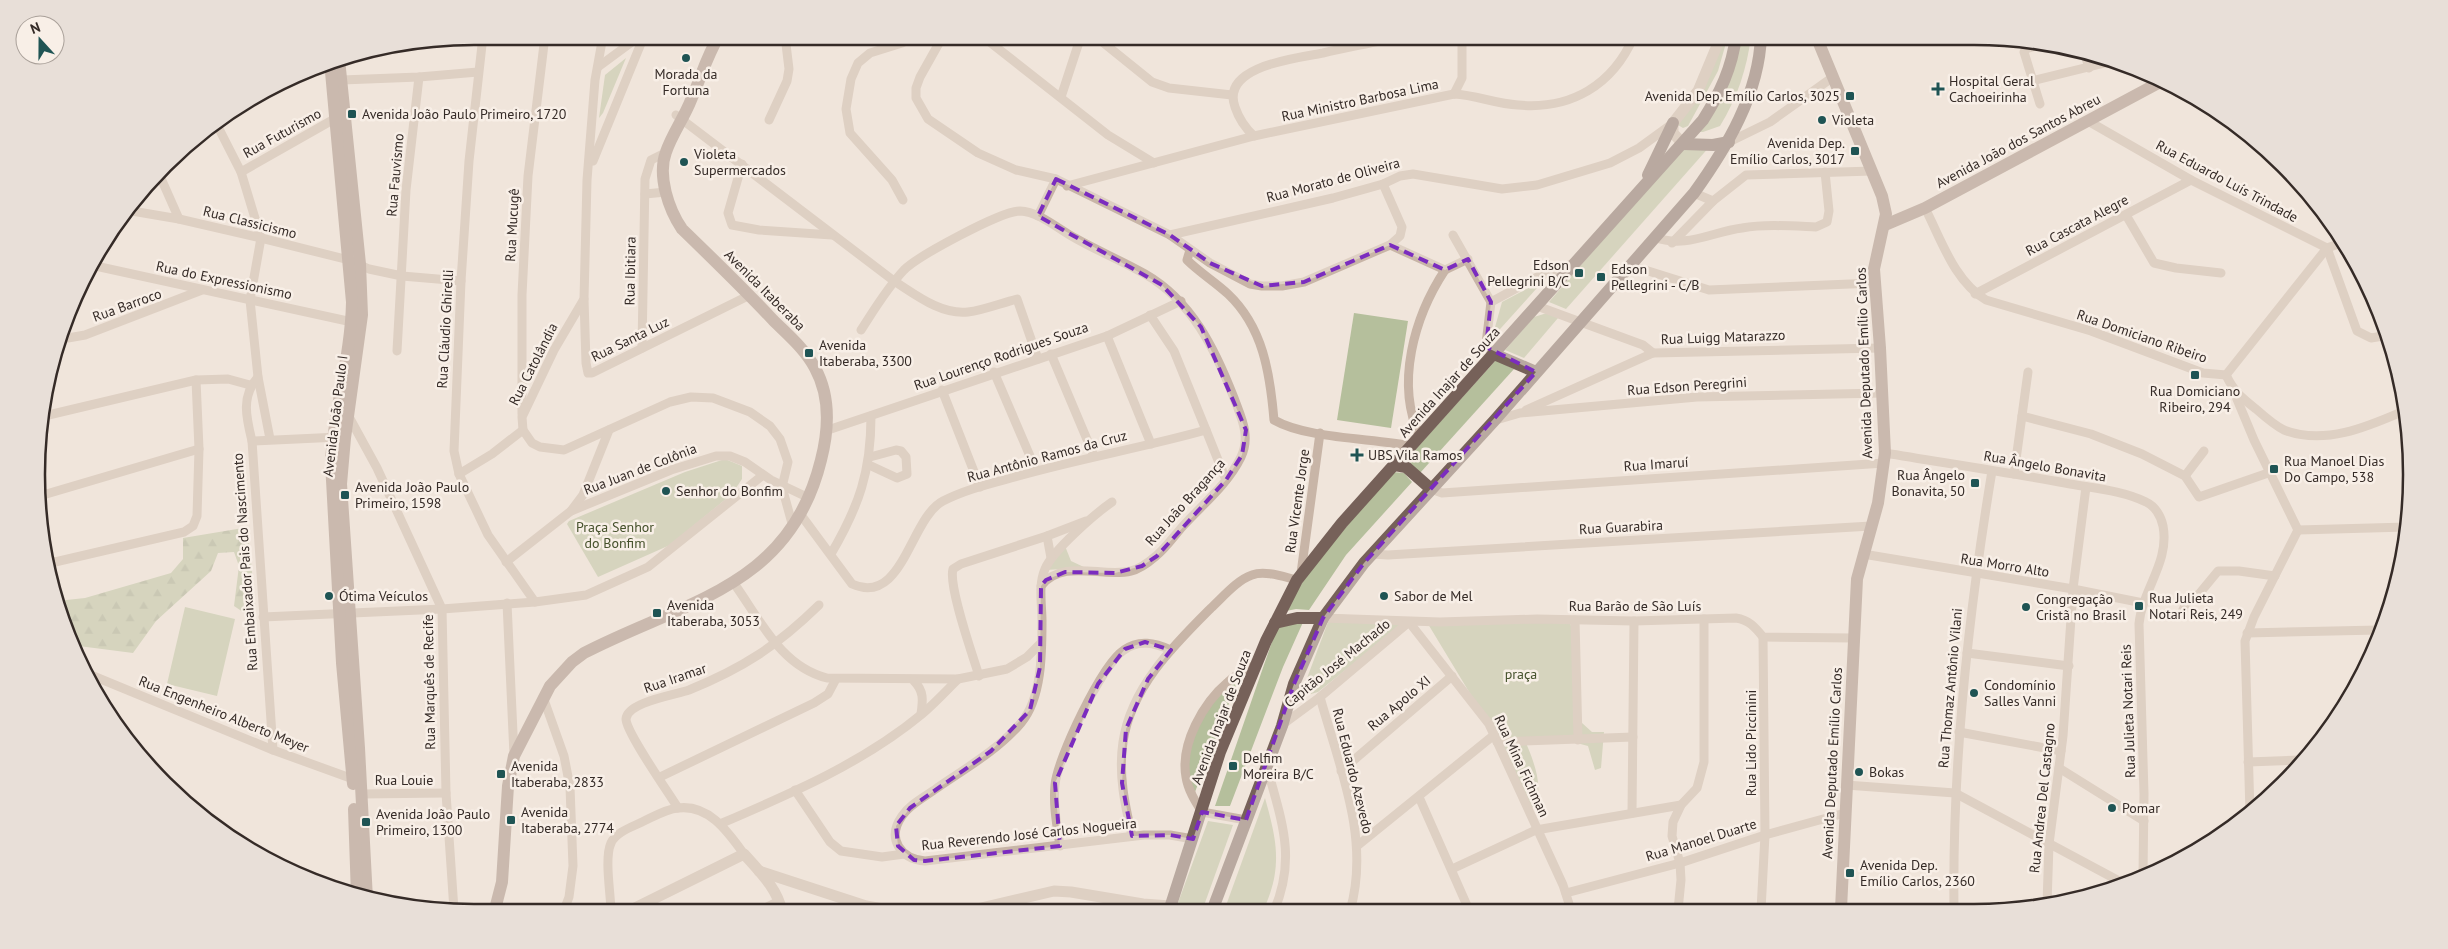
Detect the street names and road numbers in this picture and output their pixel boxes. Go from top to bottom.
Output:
street label: Rua Ministro Barbosa Lima [1280,75,1440,125]
street label: Avenida João dos Santos Abreu [1933,90,2103,192]
street label: Rua Futurismo [240,104,324,162]
street label: Rua Fauvismo [382,133,408,217]
street label: Rua Eduardo Luís Trindade [2153,136,2301,226]
street label: Rua Morato de Oliveira [1264,154,1402,206]
street label: Rua Mucugê [501,188,523,262]
street label: Rua Cascata Alegre [2022,190,2132,260]
street label: Rua Classicismo [201,202,299,242]
street label: Rua Ibitiara [620,236,640,306]
street label: Avenida Itaberaba [721,246,809,334]
street label: Rua do Expressionismo [154,257,294,303]
street label: Avenida Deputado Emílio Carlos [1852,267,1876,459]
street label: Rua Cláudio Ghirelli [433,269,457,389]
street label: Rua Barroco [90,284,164,326]
street label: Rua Domiciano Ribeiro [2074,305,2210,367]
street label: Rua Santa Luz [588,312,672,366]
street label: Rua Lourenço Rodrigues Souza [911,318,1091,394]
street label: Rua Catolândia [505,320,562,408]
street label: Avenida Inajar de Souza [1394,323,1504,441]
street label: Rua Luigg Matarazzo [1660,326,1786,348]
street label: Avenida João Paulo I [319,354,351,478]
street label: Rua Edson Peregrini [1627,373,1747,399]
street label: Rua Antônio Ramos da Cruz [965,426,1129,486]
street label: Rua Juan de Colônia [581,439,699,499]
street label: Rua Ângelo Bonavita [1982,446,2108,486]
street label: Rua Vicente Jorge [1281,448,1313,554]
street label: Rua Embaixador Pais do Nascimento [228,453,262,671]
street label: Rua Imaruí [1623,453,1689,475]
street label: Rua João Bragança [1141,455,1229,549]
street label: Rua Guarabira [1578,516,1664,538]
street label: Rua Morro Alto [1959,549,2051,581]
street label: Rua Barão de São Luís [1569,597,1701,615]
street label: Rua Thomaz Antônio Vilani [1934,607,1966,769]
street label: Rua Marquês de Recife [419,614,439,750]
street label: Capitão José Machado [1280,615,1394,711]
street label: Rua Julieta Notari Reis [2117,644,2139,778]
street label: Avenida Inajar de Souza [1187,647,1255,787]
street label: Rua Iramar [641,659,709,697]
street label: Avenida Deputado Emílio Carlos [1818,667,1846,859]
street label: Rua Apolo XI [1364,671,1434,735]
street label: Rua Engenheiro Alberto Meyer [136,672,312,757]
street label: Rua Lido Piccinini [1742,690,1760,796]
street label: Rua Eduardo Azevedo [1329,706,1377,836]
street label: Rua Mina Fichman [1490,712,1554,820]
street label: Rua Andrea Del Castagno [2025,722,2059,874]
street label: Rua Louie [375,771,433,789]
street label: Rua Reverendo José Carlos Nogueira [920,814,1138,854]
street label: Rua Manoel Duarte [1643,815,1759,865]

